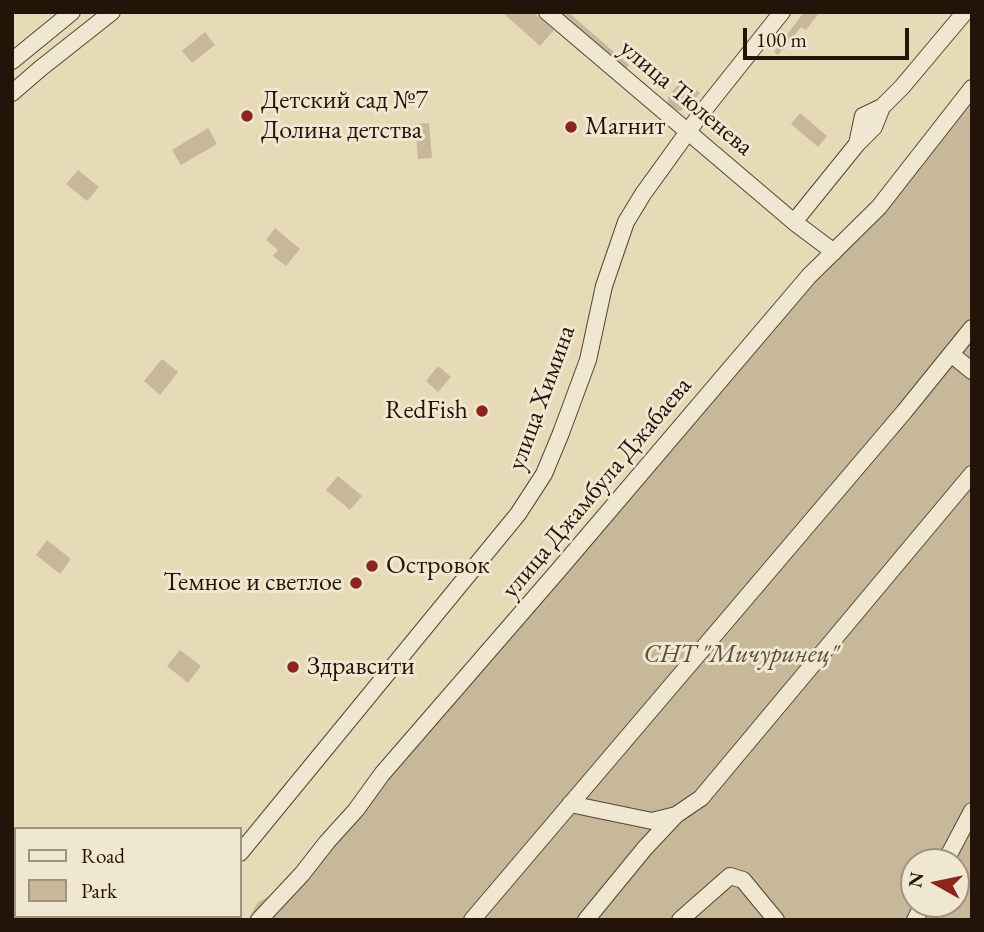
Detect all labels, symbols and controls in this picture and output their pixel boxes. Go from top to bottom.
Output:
scale bar [746,14,912,58]
text: 100 m [756,26,807,53]
street label: улица Тюленева [613,33,759,163]
place label: Детский сад №7 Долина детства [261,85,428,146]
marker: Детский сад №7 Долина детства [239,108,255,124]
place label: Магнит [585,111,665,143]
marker: Магнит [563,119,579,135]
street label: улица Химина [501,321,583,475]
street label: улица Джамбула Джабаева [495,371,699,605]
place label: RedFish [385,395,468,427]
marker: RedFish [474,403,490,419]
place label: Островок [386,550,490,582]
marker: Островок [364,558,380,574]
place label: Темное и светлое [163,567,342,599]
marker: Темное и светлое [348,575,364,591]
park label: СНТ "Мичуринец" [644,639,838,671]
place label: Здравсити [307,651,415,683]
marker: Здравсити [285,659,301,675]
legend [14,827,242,918]
text: Road [81,842,125,869]
north arrow [900,848,970,918]
text: N [902,870,929,889]
text: Park [81,877,117,904]

